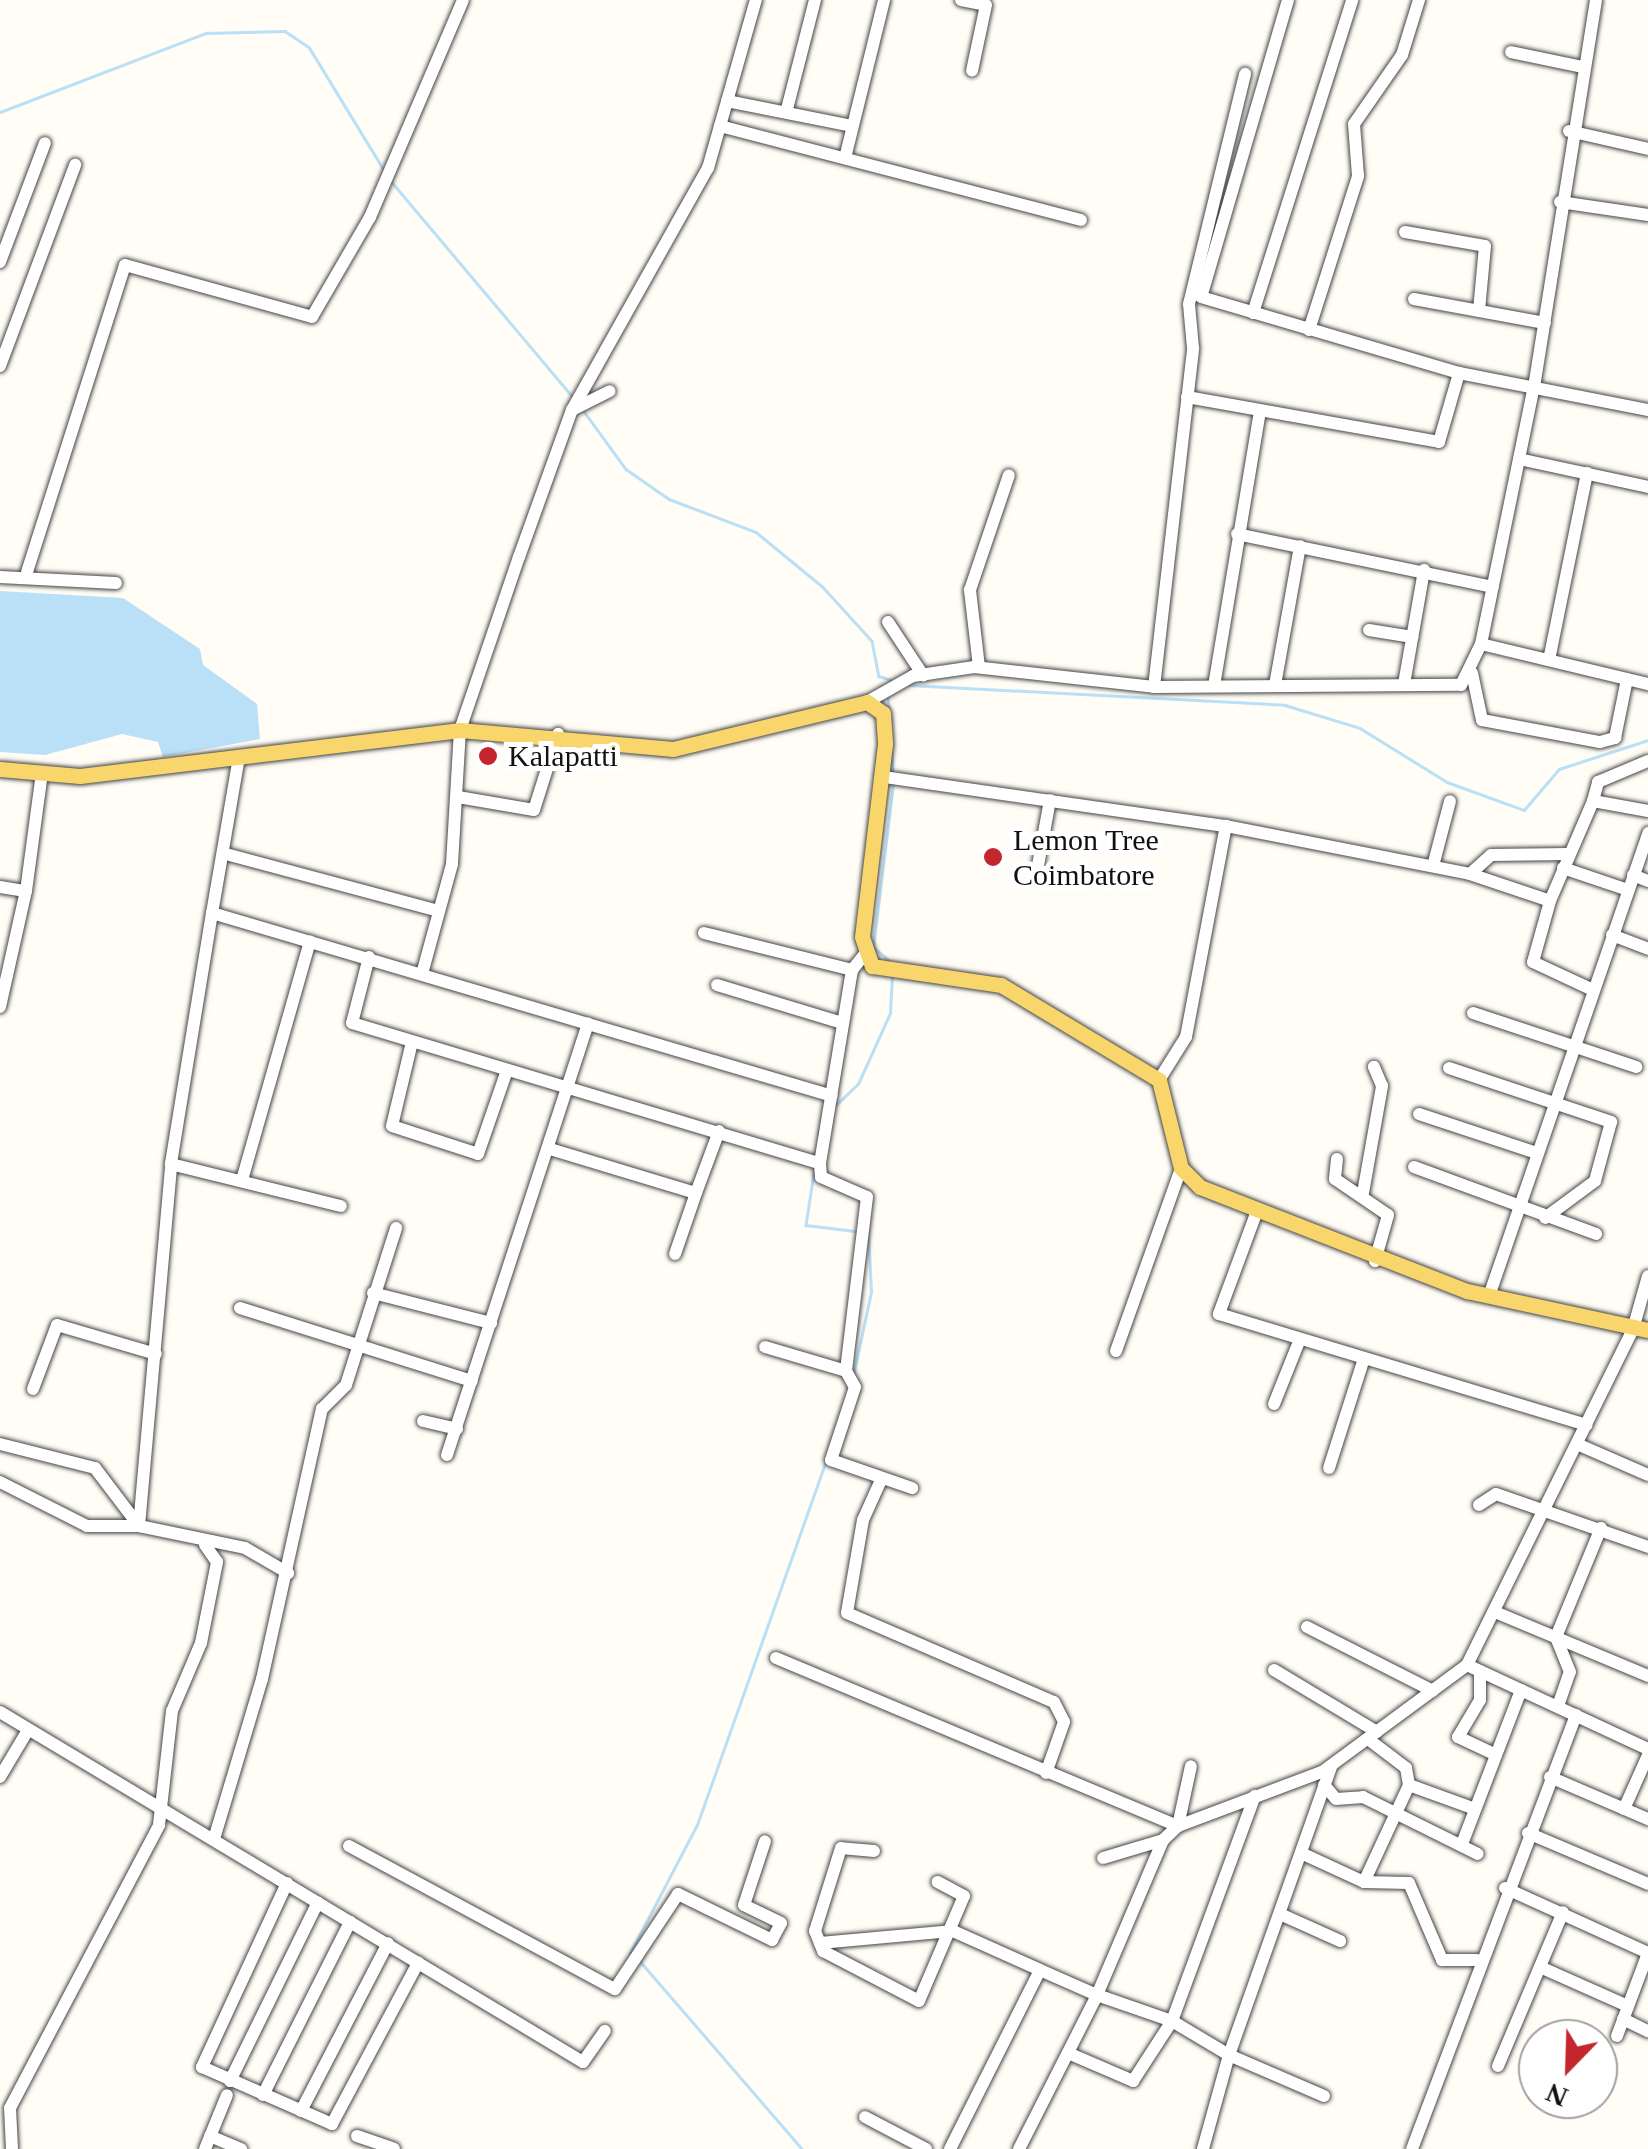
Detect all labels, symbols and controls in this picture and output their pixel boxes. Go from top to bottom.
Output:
place label: Kalapatti [508,738,618,774]
marker: Kalapatti [477,745,499,767]
place label: Lemon Tree Coimbatore [1013,822,1159,892]
marker: Lemon Tree Coimbatore [982,846,1004,868]
north arrow [1518,2019,1618,2119]
text: N [1542,2077,1572,2113]

